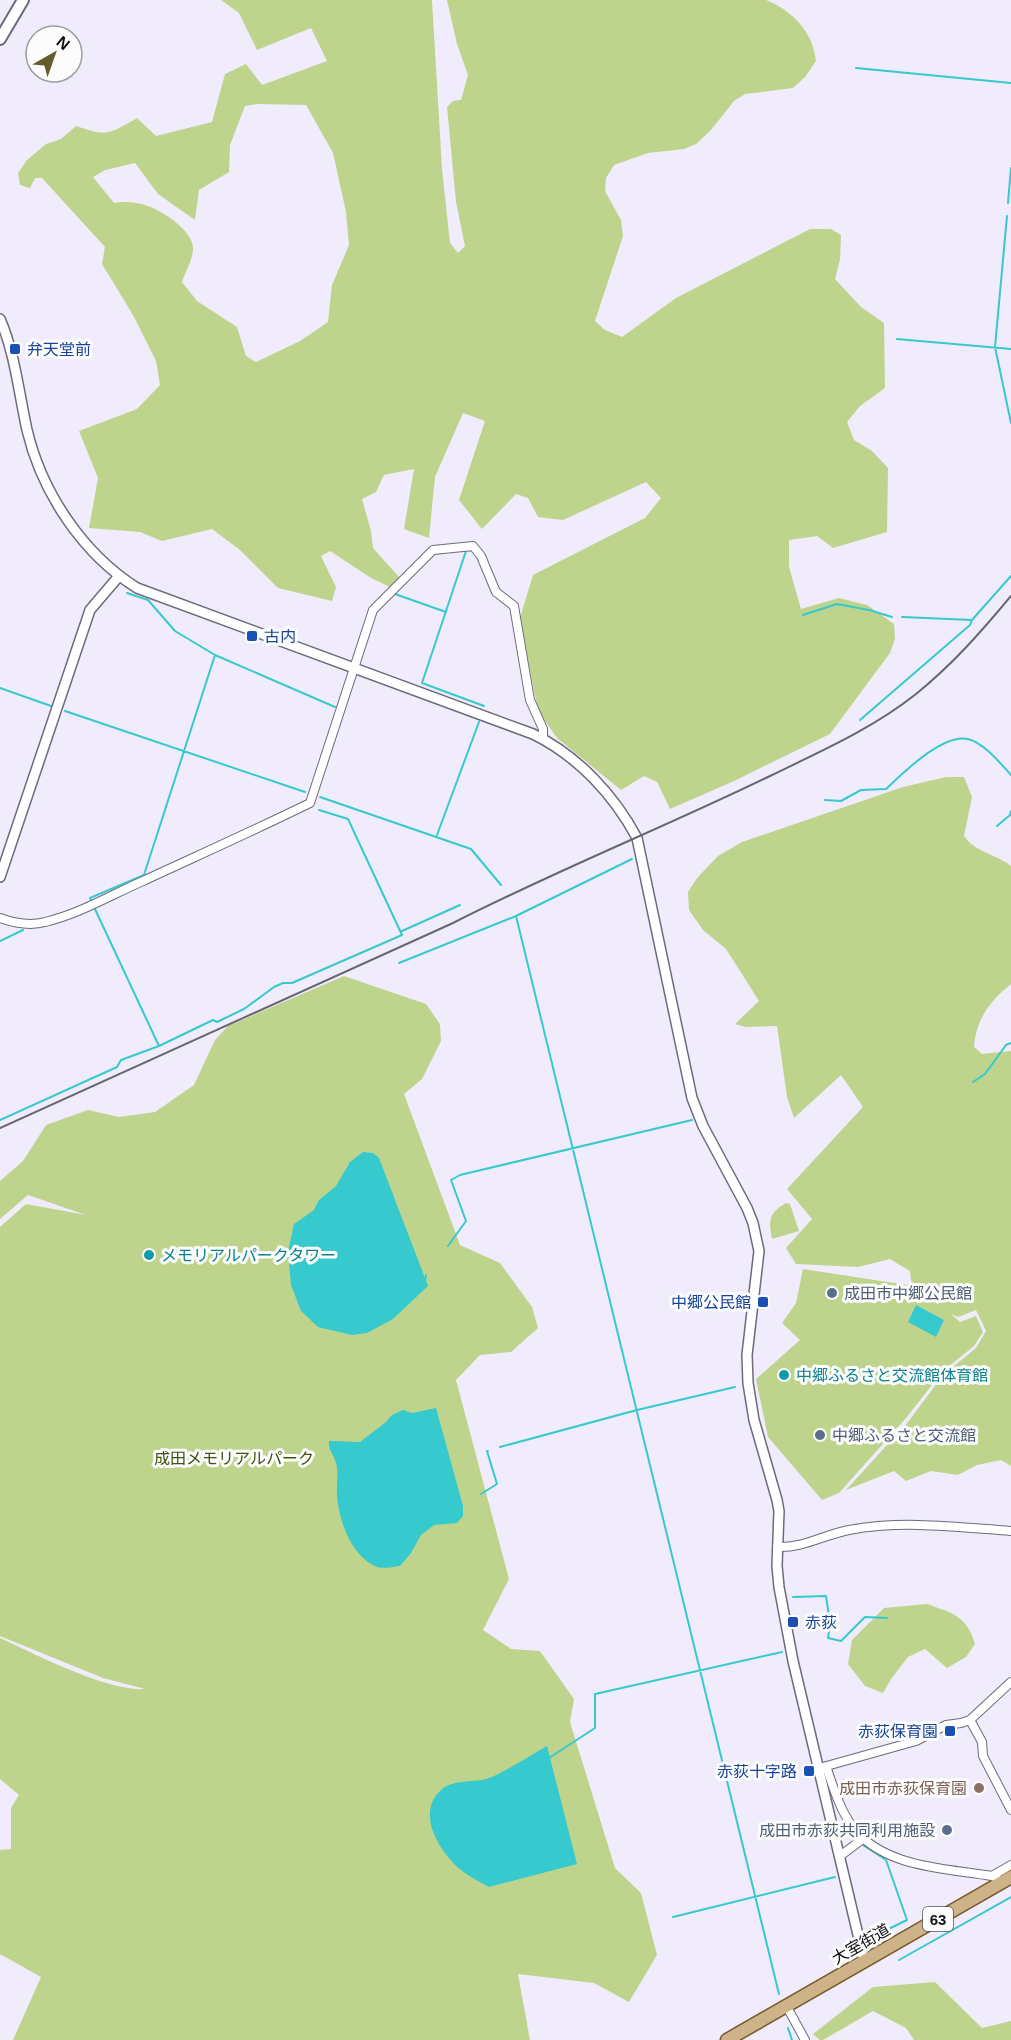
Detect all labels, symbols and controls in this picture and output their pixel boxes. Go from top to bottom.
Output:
north arrow [24,24,84,84]
text: N [53,33,73,53]
place label: 弁天堂前 [27,341,91,358]
marker: 弁天堂前 [8,342,22,356]
place label: 古内 [264,628,296,645]
marker: 古内 [245,629,259,643]
place label: メモリアルパークタワー [161,1247,336,1264]
marker: メモリアルパークタワー [142,1248,156,1262]
place label: 成田市中郷公民館 [844,1285,972,1302]
marker: 成田市中郷公民館 [825,1286,839,1300]
place label: 中郷公民館 [671,1294,751,1311]
marker: 中郷公民館 [756,1295,770,1309]
place label: 中郷ふるさと交流館体育館 [796,1367,988,1384]
marker: 中郷ふるさと交流館体育館 [777,1368,791,1382]
place label: 中郷ふるさと交流館 [832,1427,976,1444]
marker: 中郷ふるさと交流館 [813,1428,827,1442]
park label: 成田メモリアルパーク [154,1450,314,1467]
place label: 赤荻 [805,1614,837,1631]
marker: 赤荻 [786,1615,800,1629]
place label: 赤荻保育園 [858,1723,938,1740]
marker: 赤荻保育園 [943,1724,957,1738]
place label: 赤荻十字路 [717,1763,797,1780]
marker: 赤荻十字路 [802,1764,816,1778]
place label: 成田市赤荻保育園 [839,1780,967,1797]
marker: 成田市赤荻保育園 [972,1781,986,1795]
place label: 成田市赤荻共同利用施設 [759,1822,935,1839]
marker: 成田市赤荻共同利用施設 [940,1823,954,1837]
road number: 63 [923,1907,953,1931]
street label: 大室街道 [829,1921,893,1967]

